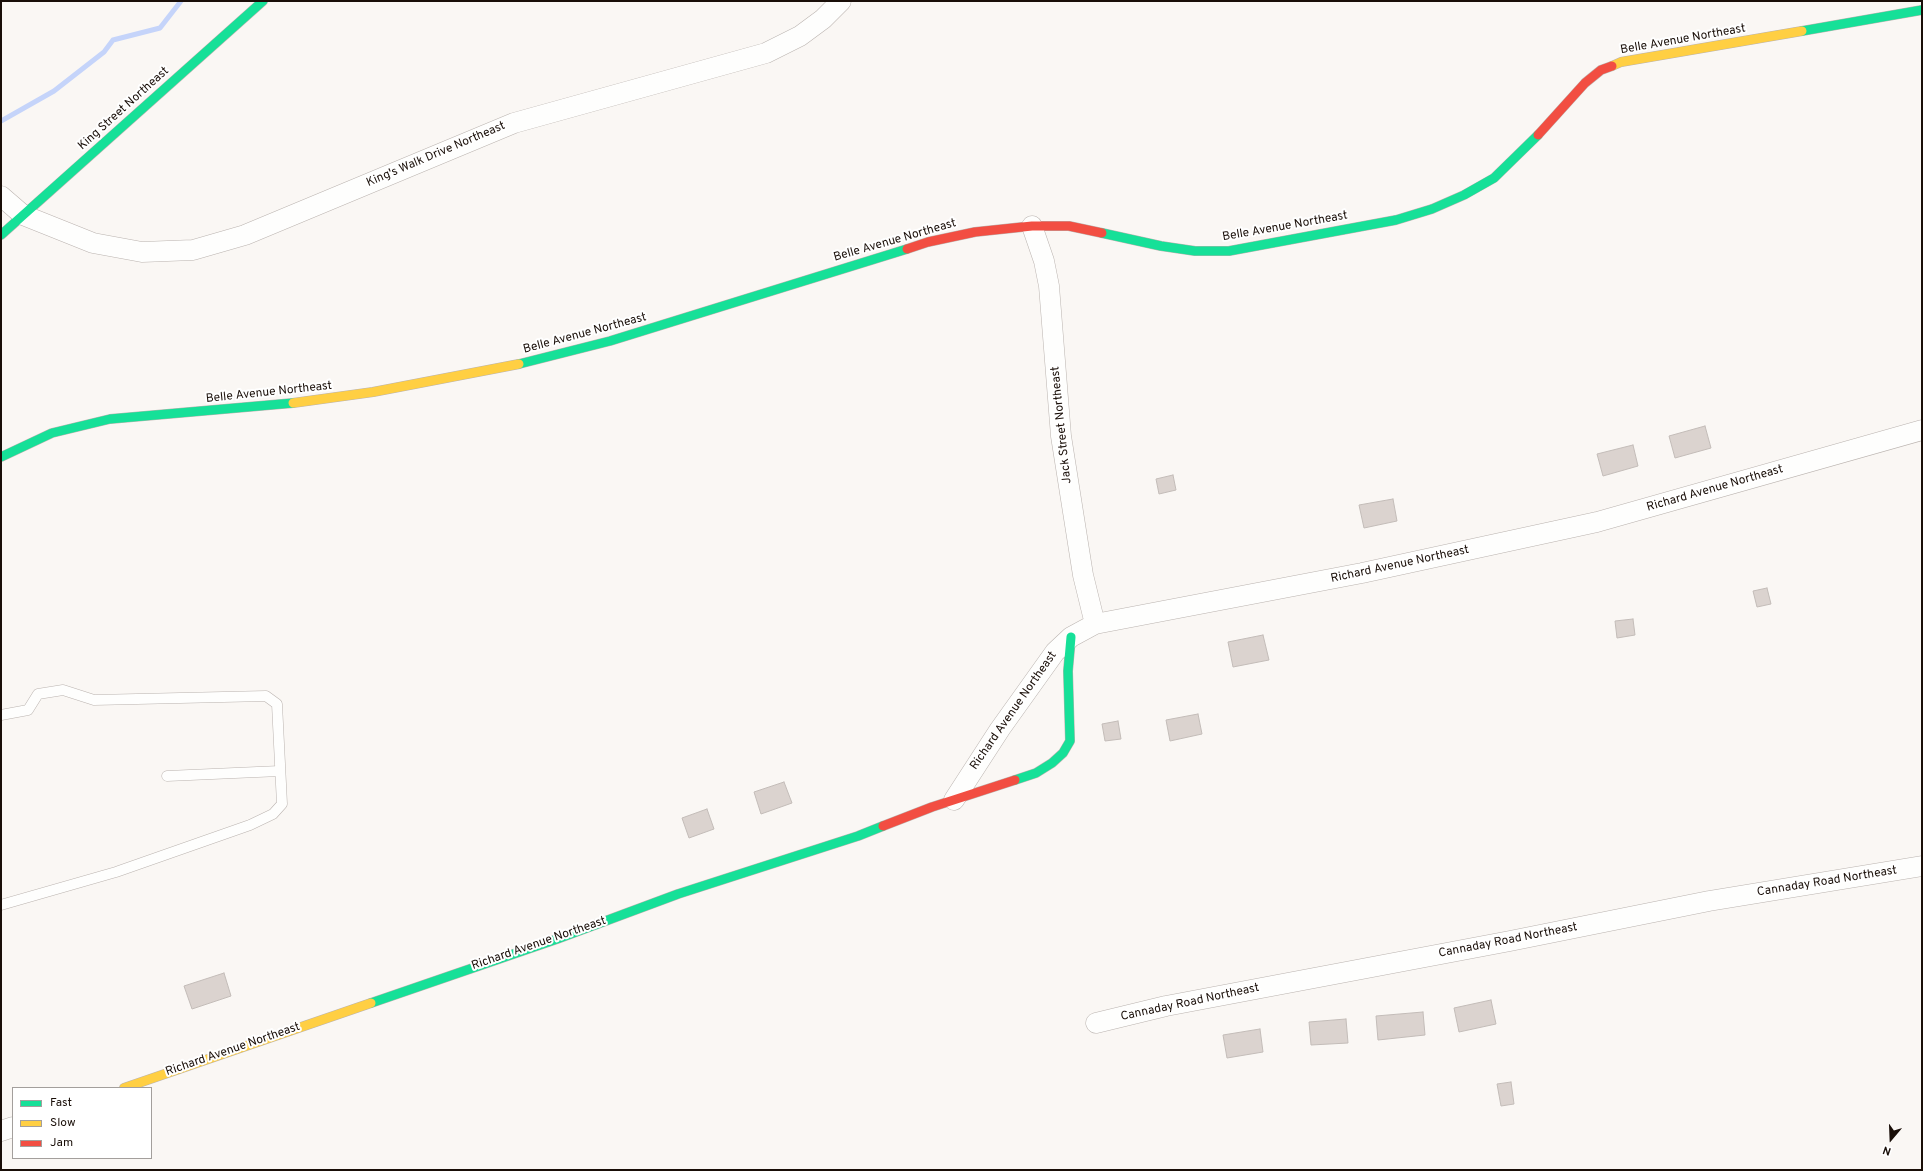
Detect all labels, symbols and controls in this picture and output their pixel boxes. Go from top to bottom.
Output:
street label: Belle Avenue Northeast [1619,22,1747,58]
street label: King Street Northeast [76,64,172,154]
street label: King's Walk Drive Northeast [364,119,508,191]
street label: Belle Avenue Northeast [1221,209,1349,245]
street label: Belle Avenue Northeast [832,217,958,265]
street label: Belle Avenue Northeast [522,311,648,357]
street label: Jack Street Northeast [1049,366,1075,484]
street label: Belle Avenue Northeast [205,379,333,407]
street label: Richard Avenue Northeast [1645,463,1785,515]
street label: Richard Avenue Northeast [1329,543,1471,587]
street label: Richard Avenue Northeast [968,649,1060,773]
street label: Cannaday Road Northeast [1756,864,1898,900]
street label: Richard Avenue Northeast [470,914,608,974]
street label: Cannaday Road Northeast [1437,920,1579,962]
street label: Cannaday Road Northeast [1119,981,1261,1025]
street label: Richard Avenue Northeast [164,1020,302,1080]
legend [12,1087,152,1159]
text: Fast [50,1095,72,1111]
text: Slow [50,1115,76,1131]
north arrow [1871,1119,1911,1159]
text: Jam [50,1135,73,1151]
text: N [1881,1142,1893,1158]

